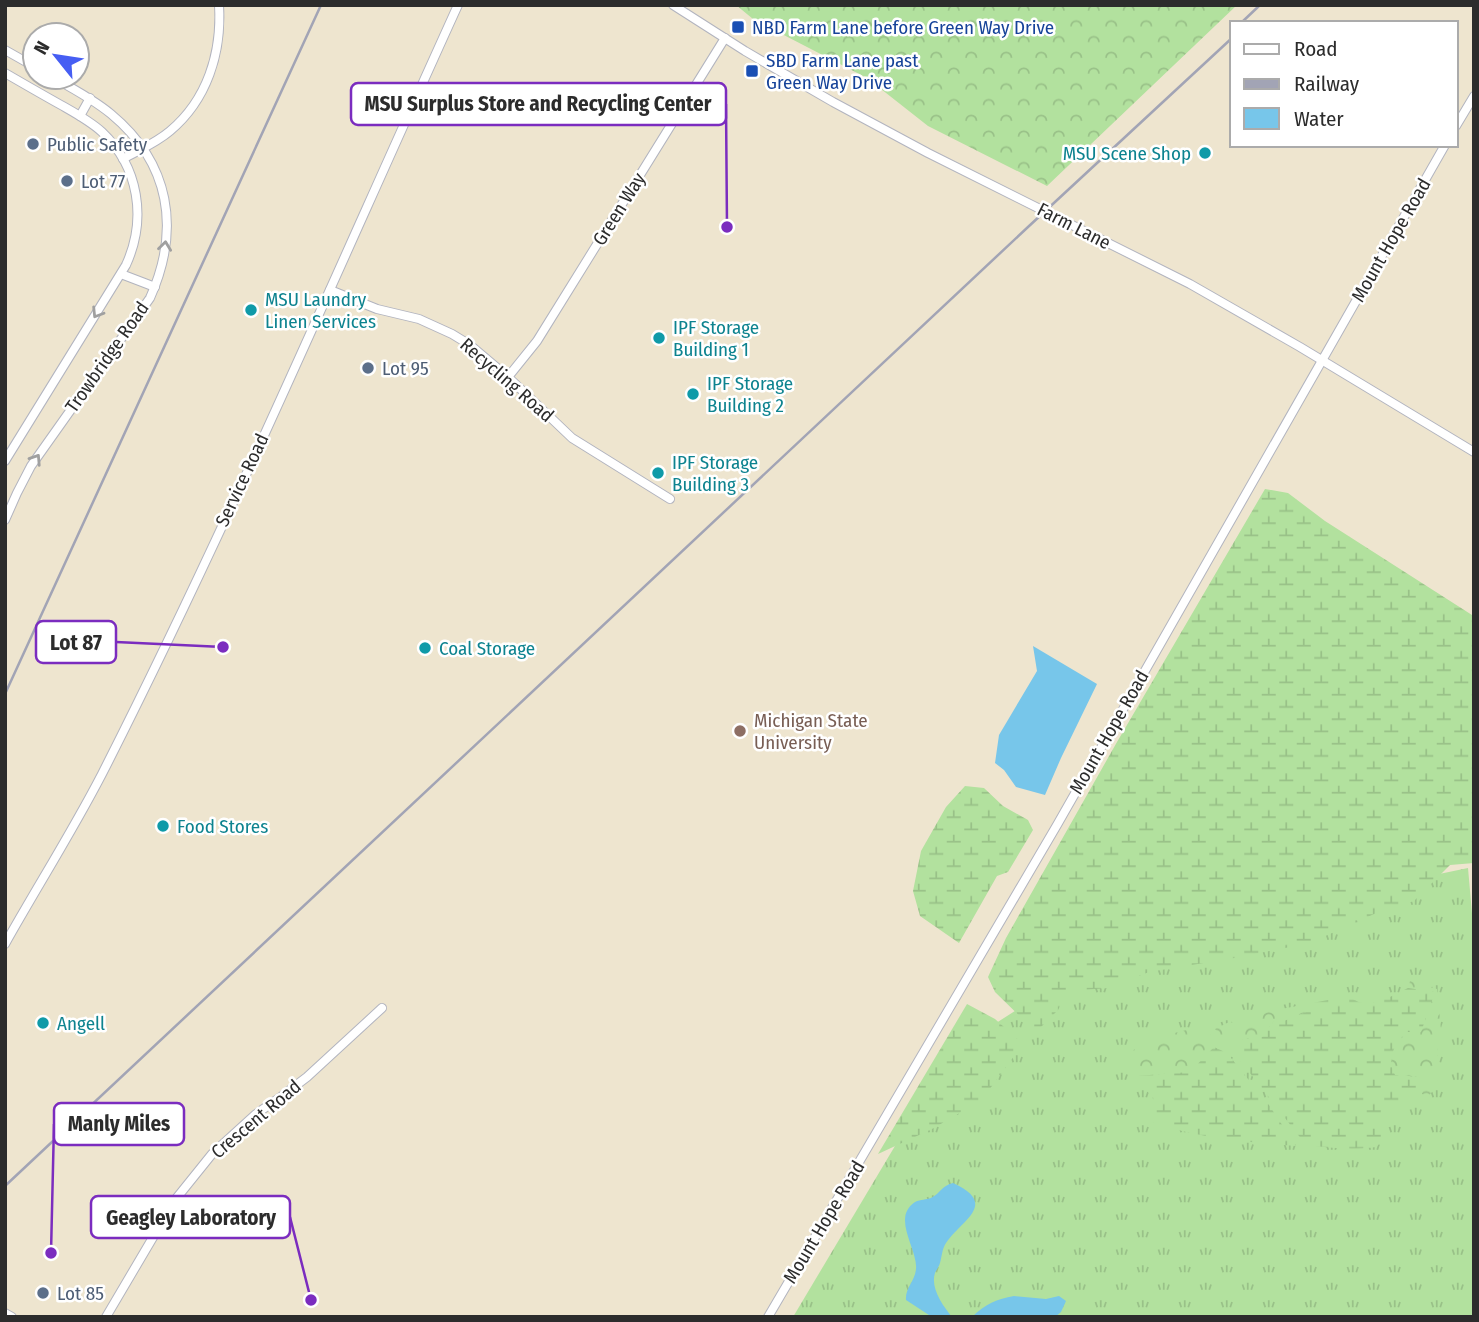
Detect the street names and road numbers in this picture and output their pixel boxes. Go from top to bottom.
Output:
street label: Green Way [588,168,651,250]
street label: Mount Hope Road [1346,174,1436,306]
street label: Farm Lane [1033,198,1115,254]
street label: Trowbridge Road [60,297,154,417]
street label: Recycling Road [455,333,559,427]
street label: Service Road [211,430,273,530]
street label: Mount Hope Road [1064,666,1154,798]
street label: Crescent Road [206,1075,306,1163]
street label: Mount Hope Road [778,1157,870,1287]

